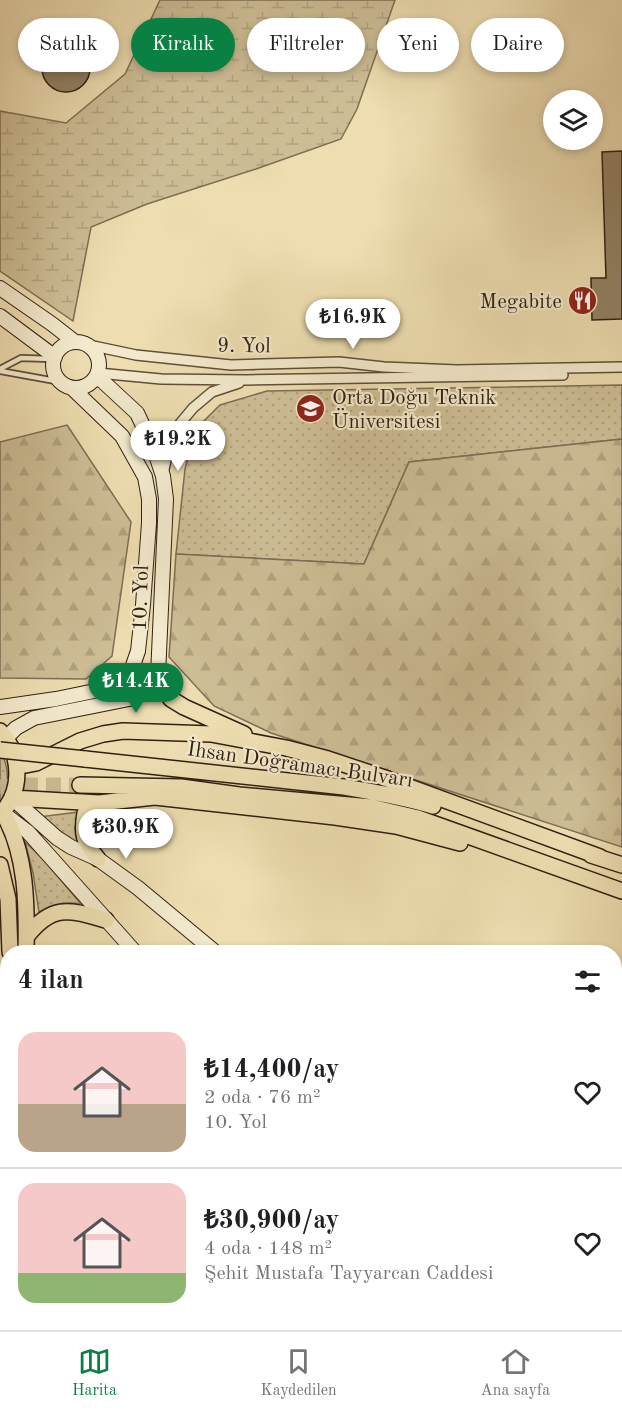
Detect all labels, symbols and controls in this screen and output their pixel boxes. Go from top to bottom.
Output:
chip: Satılık [18,18,119,72]
chip: Kiralık [131,18,235,72]
chip: Filtreler [247,18,365,72]
chip: Yeni [377,18,459,72]
chip: Daire [471,18,564,72]
map controls [543,90,603,150]
button: layers [543,90,603,150]
restaurant icon: Megabite [567,285,599,317]
place label: Megabite [480,292,562,313]
pin: ₺16.9K [304,299,402,350]
text: ₺16.9K [319,308,387,328]
street label: 9. Yol [217,336,271,357]
place label: Orta Doğu Teknik Üniversitesi [332,388,496,433]
school or university icon: Orta Doğu Teknik Üniversitesi [295,393,327,425]
pin: ₺19.2K [129,421,227,472]
text: ₺19.2K [144,430,212,450]
street label: 10. Yol [130,564,153,631]
pin: ₺14.4K [87,663,185,714]
text: ₺14.4K [102,672,170,692]
street label: İhsan Doğramacı Bulvarı [186,735,415,792]
pin: ₺30.9K [77,809,175,860]
text: ₺30.9K [92,818,160,838]
icon: filters [571,965,604,998]
text: 4 ilan [18,968,84,994]
icon: home [66,1056,138,1128]
text: ₺14,400/ay [204,1057,339,1083]
icon: heart [571,1076,604,1109]
text: 2 oda · 76 m² [204,1088,321,1108]
text: 10. Yol [204,1113,267,1133]
icon: home [66,1207,138,1279]
text: ₺30,900/ay [204,1208,339,1234]
icon: heart [571,1227,604,1260]
text: 4 oda · 148 m² [204,1239,332,1259]
text: Şehit Mustafa Tayyarcan Caddesi [204,1264,493,1284]
tab: Harita [72,1345,117,1401]
tab: Kaydedilen [261,1345,337,1401]
tab: Ana sayfa [481,1345,550,1401]

